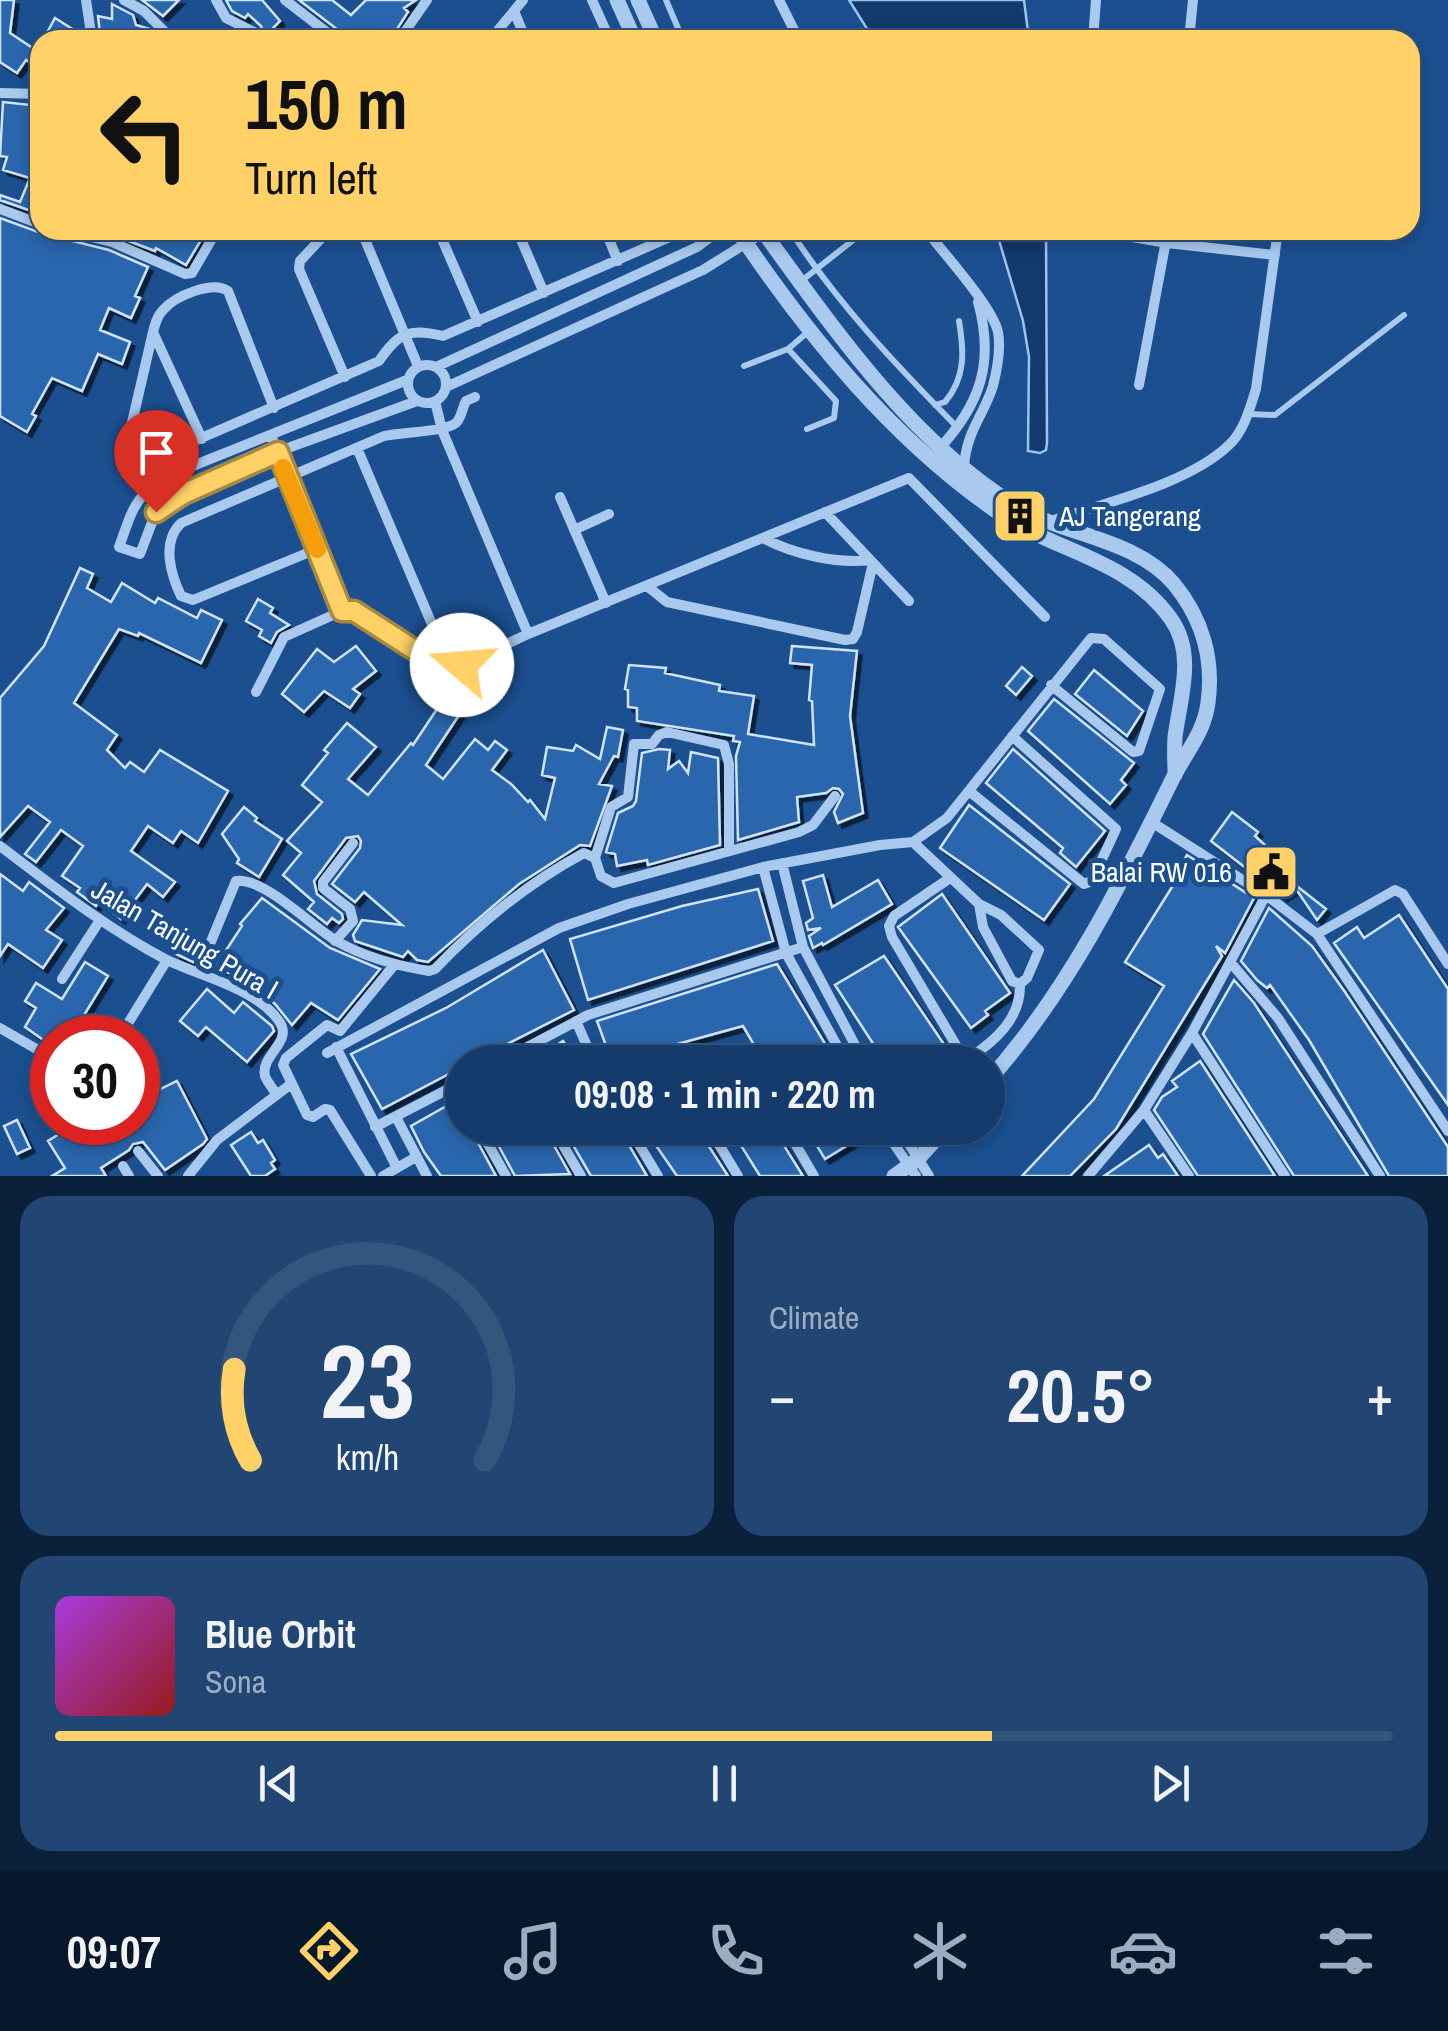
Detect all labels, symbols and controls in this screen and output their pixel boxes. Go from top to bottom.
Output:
text: 150 m [245,57,408,151]
icon: left [80,70,210,200]
text: Turn left [245,147,377,208]
pin [114,410,199,513]
icon: arrive [129,425,184,480]
building icon: AJ Tangerang [990,486,1050,546]
place label: AJ Tangerang [1058,497,1201,535]
position arrow [410,613,514,717]
public building icon: Balai RW 016 [1241,842,1301,902]
place label: Balai RW 016 [1091,853,1232,891]
street label: Jalan Tanjung Pura I [85,870,285,1008]
speed limit sign: 30 [30,1015,160,1145]
text: 09:08 · 1 min · 220 m [574,1069,876,1120]
text: Climate [769,1296,859,1339]
text: 23 [320,1310,414,1450]
text: 20.5° [1006,1344,1156,1445]
text: − [769,1358,795,1432]
text: + [1367,1358,1393,1432]
text: km/h [335,1433,399,1481]
text: Blue Orbit [205,1609,356,1660]
text: Sona [205,1660,266,1703]
icon: previous [251,1756,306,1811]
icon: pause [697,1756,752,1811]
icon: next [1143,1756,1198,1811]
icon: directions [294,1916,364,1986]
icon: music [498,1916,568,1986]
icon: phone [701,1916,771,1986]
icon: climate [905,1916,975,1986]
icon: car [1108,1916,1178,1986]
icon: filters [1311,1916,1381,1986]
text: 09:07 [67,1921,161,1982]

